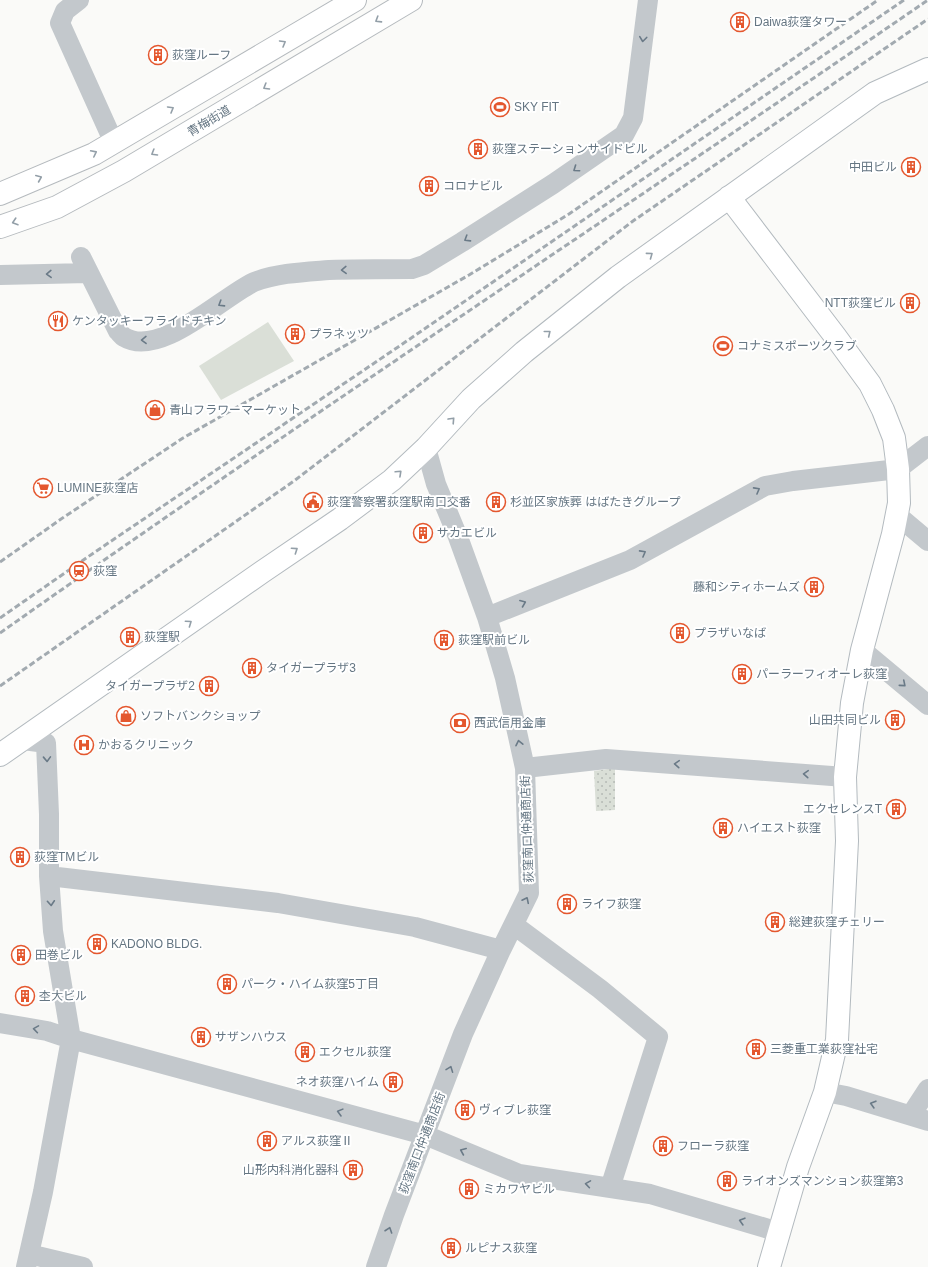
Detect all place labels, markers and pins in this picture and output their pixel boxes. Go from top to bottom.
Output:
building icon: Daiwa荻窪タワー [729,11,751,33]
place label: Daiwa荻窪タワー [754,15,847,29]
building icon: 荻窪ルーフ [147,44,169,66]
place label: 荻窪ルーフ [172,48,231,62]
sports icon: SKY FIT [489,96,511,118]
place label: SKY FIT [514,100,560,114]
building icon: 荻窪ステーションサイドビル [467,138,489,160]
place label: 荻窪ステーションサイドビル [492,142,648,156]
building icon: 中田ビル [900,156,922,178]
place label: 中田ビル [849,160,897,174]
building icon: コロナビル [418,175,440,197]
place label: コロナビル [443,179,503,193]
building icon: NTT荻窪ビル [899,292,921,314]
place label: NTT荻窪ビル [825,296,896,310]
restaurant icon: ケンタッキーフライドチキン [47,310,69,332]
place label: ケンタッキーフライドチキン [72,314,227,328]
building icon: プラネッツ [284,323,306,345]
place label: プラネッツ [309,327,369,341]
sports icon: コナミスポーツクラブ [712,335,734,357]
place label: コナミスポーツクラブ [737,339,857,353]
shop icon: 青山フラワーマーケット [144,399,166,421]
place label: 青山フラワーマーケット [169,403,301,417]
supermarket icon: LUMINE荻窪店 [32,477,54,499]
place label: LUMINE荻窪店 [57,481,138,495]
public building icon: 荻窪警察署荻窪駅南口交番 [302,491,324,513]
building icon: 杉並区家族葬 はばたきグループ [485,491,507,513]
place label: 荻窪警察署荻窪駅南口交番 [327,495,471,509]
place label: 杉並区家族葬 はばたきグループ [510,495,681,509]
building icon: サカエビル [412,522,434,544]
place label: サカエビル [437,526,497,540]
station icon: 荻窪 [68,560,90,582]
place label: 荻窪 [93,564,117,578]
building icon: 藤和シティホームズ [803,576,825,598]
place label: 藤和シティホームズ [693,580,800,594]
building icon: プラザいなば [669,622,691,644]
building icon: 荻窪駅 [119,626,141,648]
place label: プラザいなば [694,626,766,640]
building icon: 荻窪駅前ビル [433,629,455,651]
place label: 荻窪駅 [144,630,180,644]
place label: 荻窪駅前ビル [458,633,530,647]
building icon: タイガープラザ3 [241,657,263,679]
place label: タイガープラザ3 [266,661,356,675]
building icon: パーラーフィオーレ荻窪 [731,663,753,685]
place label: パーラーフィオーレ荻窪 [756,667,887,681]
building icon: タイガープラザ2 [198,675,220,697]
place label: タイガープラザ2 [105,679,195,693]
shop icon: ソフトバンクショップ [115,705,137,727]
place label: ソフトバンクショップ [140,709,261,723]
building icon: 山田共同ビル [884,709,906,731]
bank icon: 西武信用金庫 [449,712,471,734]
place label: 山田共同ビル [809,713,881,727]
place label: 西武信用金庫 [474,716,546,730]
hospital icon: かおるクリニック [73,734,95,756]
place label: かおるクリニック [98,738,194,752]
building icon: エクセレンスT [885,798,907,820]
place label: エクセレンスT [803,802,883,816]
building icon: ハイエスト荻窪 [712,817,734,839]
place label: ハイエスト荻窪 [737,821,821,835]
building icon: 荻窪TMビル [9,846,31,868]
place label: 荻窪TMビル [34,850,99,864]
building icon: ライフ荻窪 [556,893,578,915]
place label: ライフ荻窪 [581,897,641,911]
building icon: 総建荻窪チェリー [764,911,786,933]
place label: 総建荻窪チェリー [789,915,885,929]
building icon: KADONO BLDG. [86,933,108,955]
place label: KADONO BLDG. [111,937,202,951]
building icon: 田巻ビル [10,944,32,966]
place label: 田巻ビル [35,948,83,962]
building icon: パーク・ハイム荻窪5丁目 [216,973,238,995]
place label: パーク・ハイム荻窪5丁目 [241,977,379,991]
building icon: 杢大ビル [14,985,36,1007]
place label: 杢大ビル [39,989,87,1003]
building icon: サザンハウス [190,1026,212,1048]
place label: サザンハウス [215,1030,287,1044]
building icon: 三菱重工業荻窪社宅 [745,1038,767,1060]
building icon: エクセル荻窪 [294,1041,316,1063]
place label: 三菱重工業荻窪社宅 [770,1042,878,1056]
place label: エクセル荻窪 [319,1045,391,1059]
building icon: ネオ荻窪ハイム [382,1071,404,1093]
place label: ネオ荻窪ハイム [295,1075,379,1089]
building icon: ヴィブレ荻窪 [454,1099,476,1121]
place label: ヴィブレ荻窪 [479,1103,551,1117]
building icon: アルス荻窪Ⅱ [256,1130,278,1152]
place label: アルス荻窪Ⅱ [281,1134,353,1148]
building icon: フローラ荻窪 [652,1135,674,1157]
place label: フローラ荻窪 [677,1139,749,1153]
building icon: 山形内科消化器科 [342,1159,364,1181]
place label: 山形内科消化器科 [243,1163,339,1177]
building icon: ライオンズマンション荻窪第3 [716,1170,738,1192]
place label: ライオンズマンション荻窪第3 [741,1174,904,1188]
building icon: ミカワヤビル [458,1178,480,1200]
place label: ミカワヤビル [483,1182,555,1196]
building icon: ルピナス荻窪 [440,1237,462,1259]
place label: ルピナス荻窪 [465,1241,537,1255]

